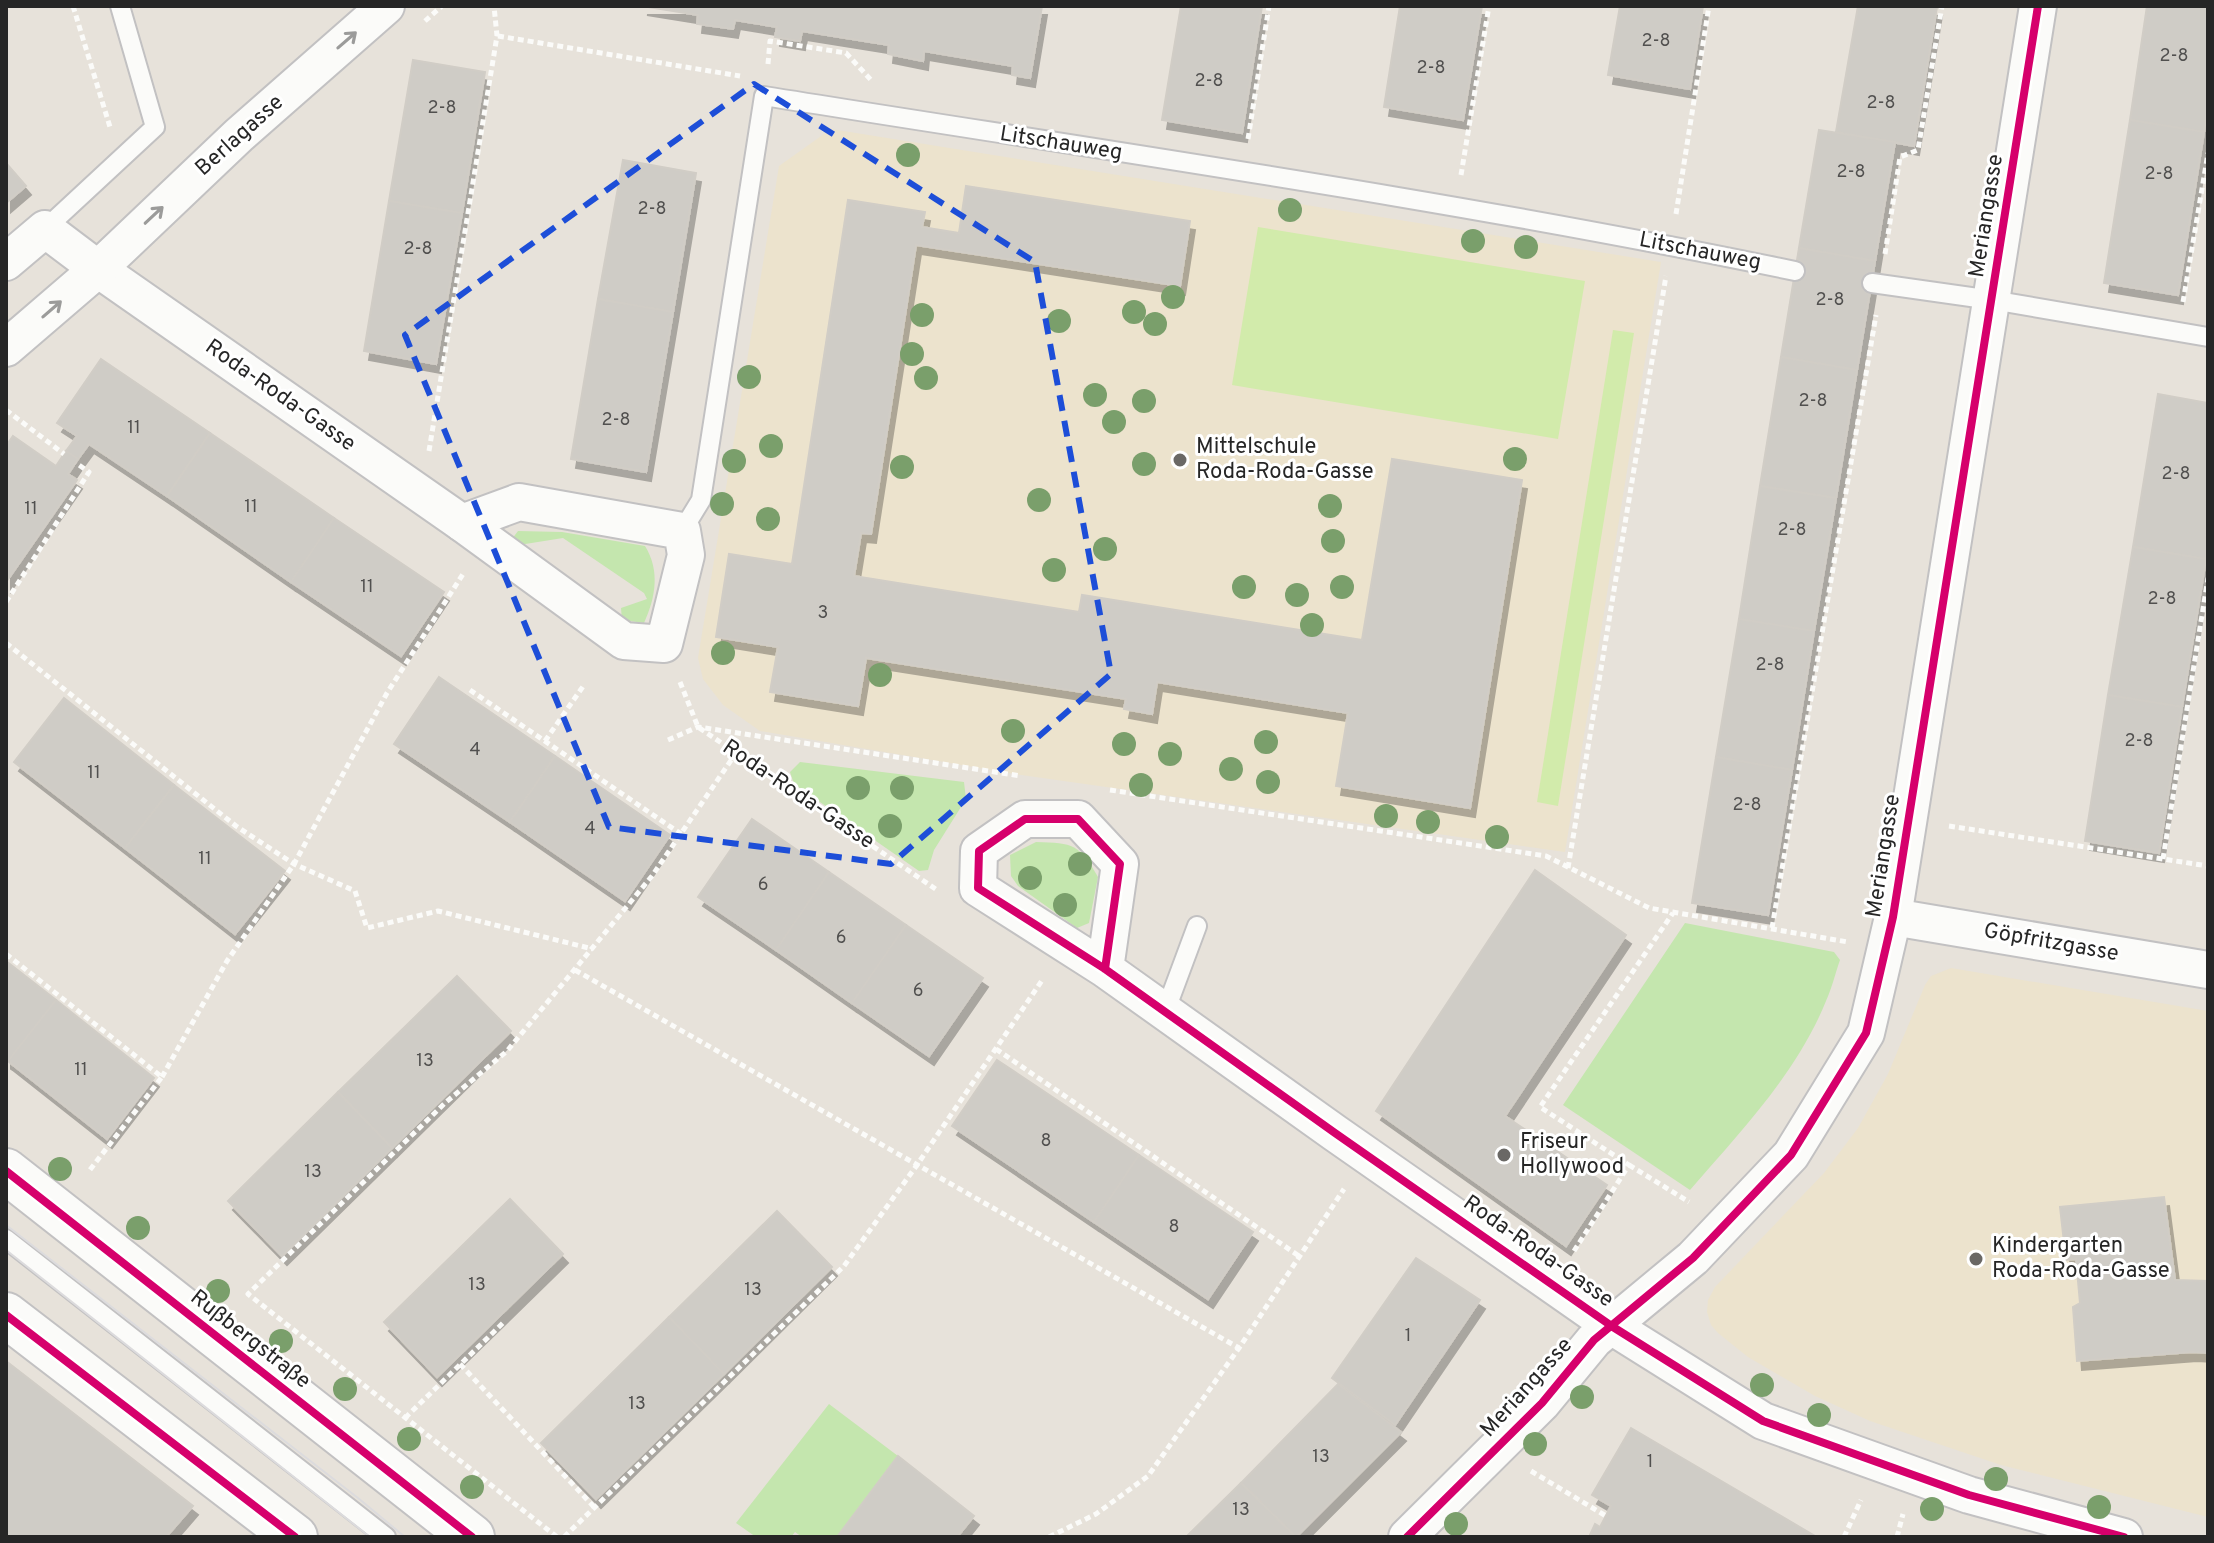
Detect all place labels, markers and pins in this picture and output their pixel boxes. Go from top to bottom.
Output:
place label: Mittelschule Roda-Roda-Gasse [1196,434,1374,486]
marker: Mittelschule Roda-Roda-Gasse [1171,451,1189,469]
place label: Friseur Hollywood [1520,1129,1624,1181]
marker: Friseur Hollywood [1495,1146,1513,1164]
place label: Kindergarten Roda-Roda-Gasse [1992,1233,2170,1285]
marker: Kindergarten Roda-Roda-Gasse [1967,1250,1985,1268]

